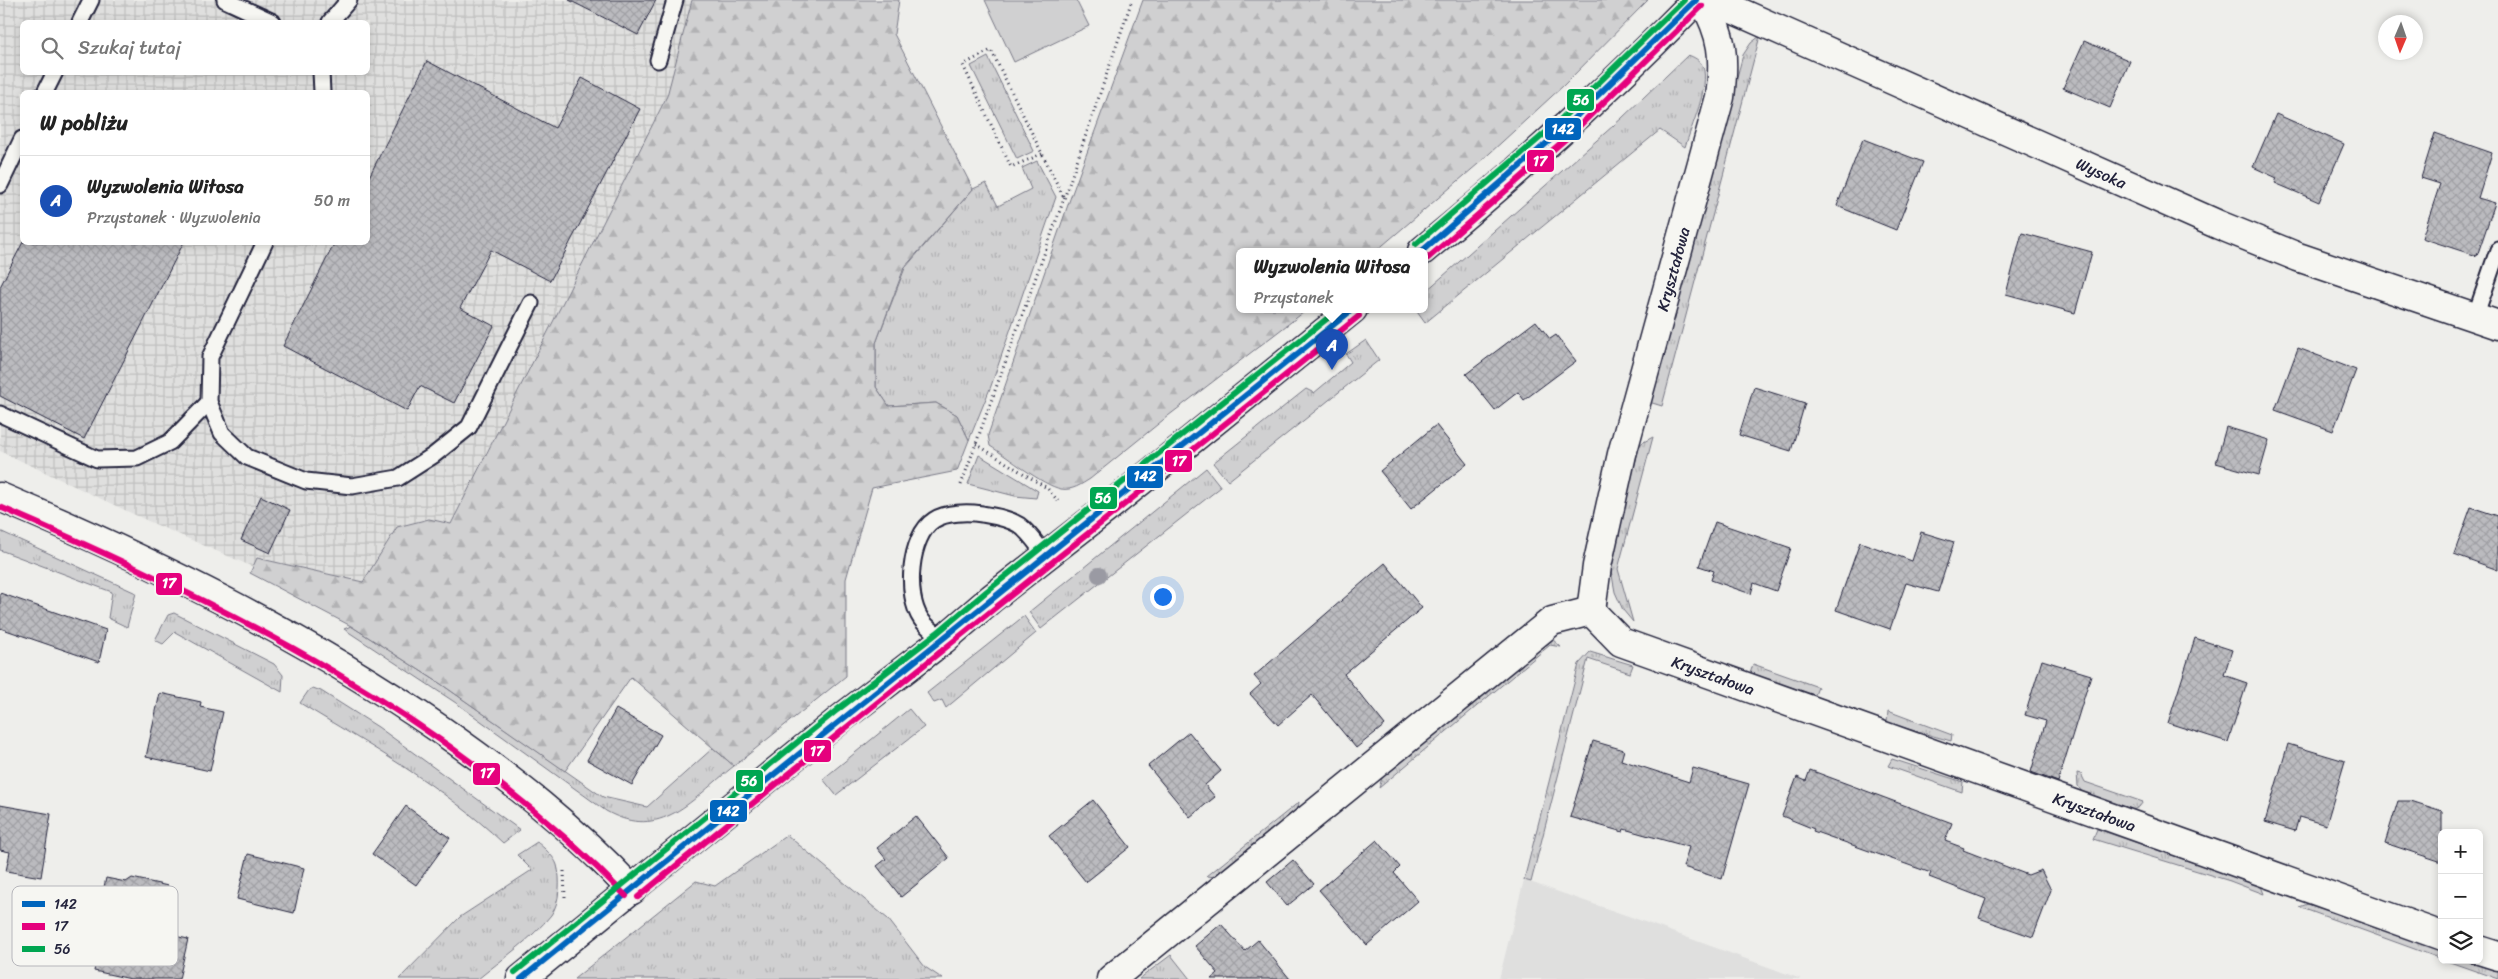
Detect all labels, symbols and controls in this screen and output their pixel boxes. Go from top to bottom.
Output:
north arrow [2378,15,2423,60]
search box [20,20,370,75]
text: Szukaj tutaj [78,31,181,64]
icon: search [38,34,66,62]
line badge: 56 [1566,88,1595,112]
text: 56 [1573,88,1589,113]
text: W pobliżu [40,104,128,142]
line badge: 142 [1544,117,1582,141]
text: 142 [1552,117,1575,142]
line badge: 17 [1526,149,1555,173]
text: 17 [1533,149,1548,174]
street label: Wysoka [2071,149,2132,197]
text: Wyzwolenia Witosa [87,170,244,203]
text: A [51,186,61,215]
text: 50 m [314,186,350,215]
text: Przystanek · Wyzwolenia [87,203,261,232]
street label: Kryształowa [1647,224,1698,314]
popup [1236,248,1428,313]
text: Wyzwolenia Witosa [1254,250,1410,283]
text: Przystanek [1254,283,1334,312]
pin: A [1316,329,1348,370]
line badge: 17 [1164,449,1193,473]
text: 17 [1172,449,1187,474]
text: 142 [1134,464,1157,489]
line badge: 142 [1126,465,1164,489]
line badge: 56 [1089,486,1118,510]
text: 56 [1095,486,1111,511]
text: 17 [162,571,177,596]
line badge: 17 [155,572,183,596]
your location [1150,584,1176,610]
street label: Kryształowa [1668,647,1759,703]
line badge: 17 [803,739,832,763]
text: 17 [810,739,825,764]
text: 17 [480,761,495,786]
line badge: 17 [472,762,501,786]
line badge: 56 [735,769,764,793]
text: 56 [741,769,757,794]
street label: Kryształowa [2049,783,2140,840]
line badge: 142 [709,799,748,823]
text: 142 [717,799,740,824]
map controls [2438,829,2483,964]
button: + [2438,829,2483,874]
button: − [2438,874,2483,919]
legend [12,886,178,966]
text: 142 [54,892,77,917]
text: 17 [54,914,69,939]
button: layers [2438,919,2483,964]
text: 56 [54,937,71,962]

